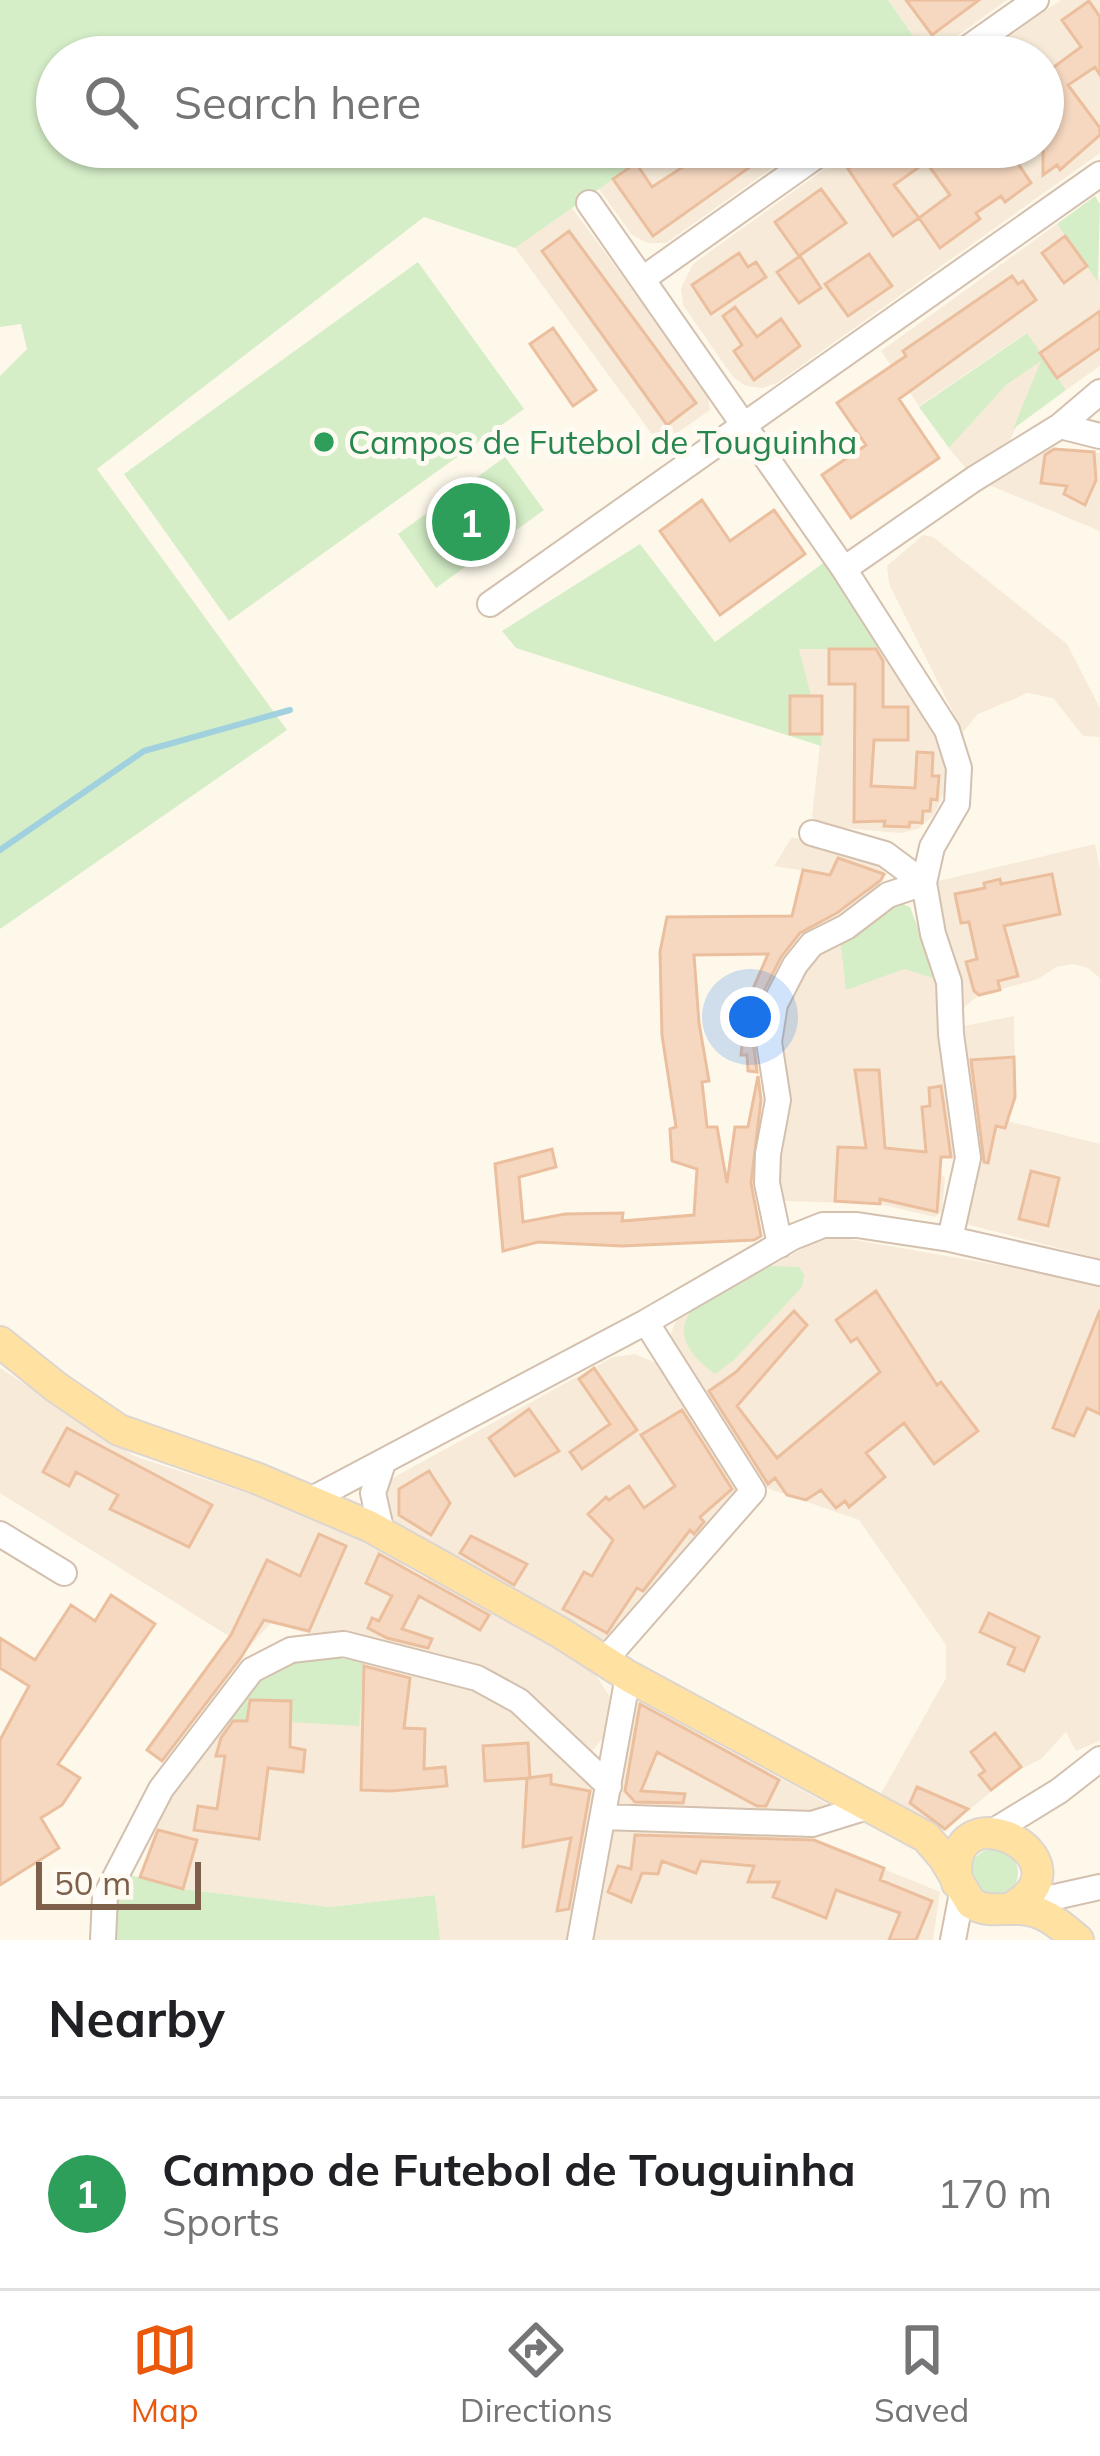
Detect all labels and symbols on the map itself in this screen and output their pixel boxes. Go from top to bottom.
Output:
place label: Campos de Futebol de Touguinha [348,421,857,462]
marker: Campos de Futebol de Touguinha [311,429,337,455]
pin: 1 [432,477,510,567]
your location [720,987,780,1047]
scale bar [36,1856,201,1909]

